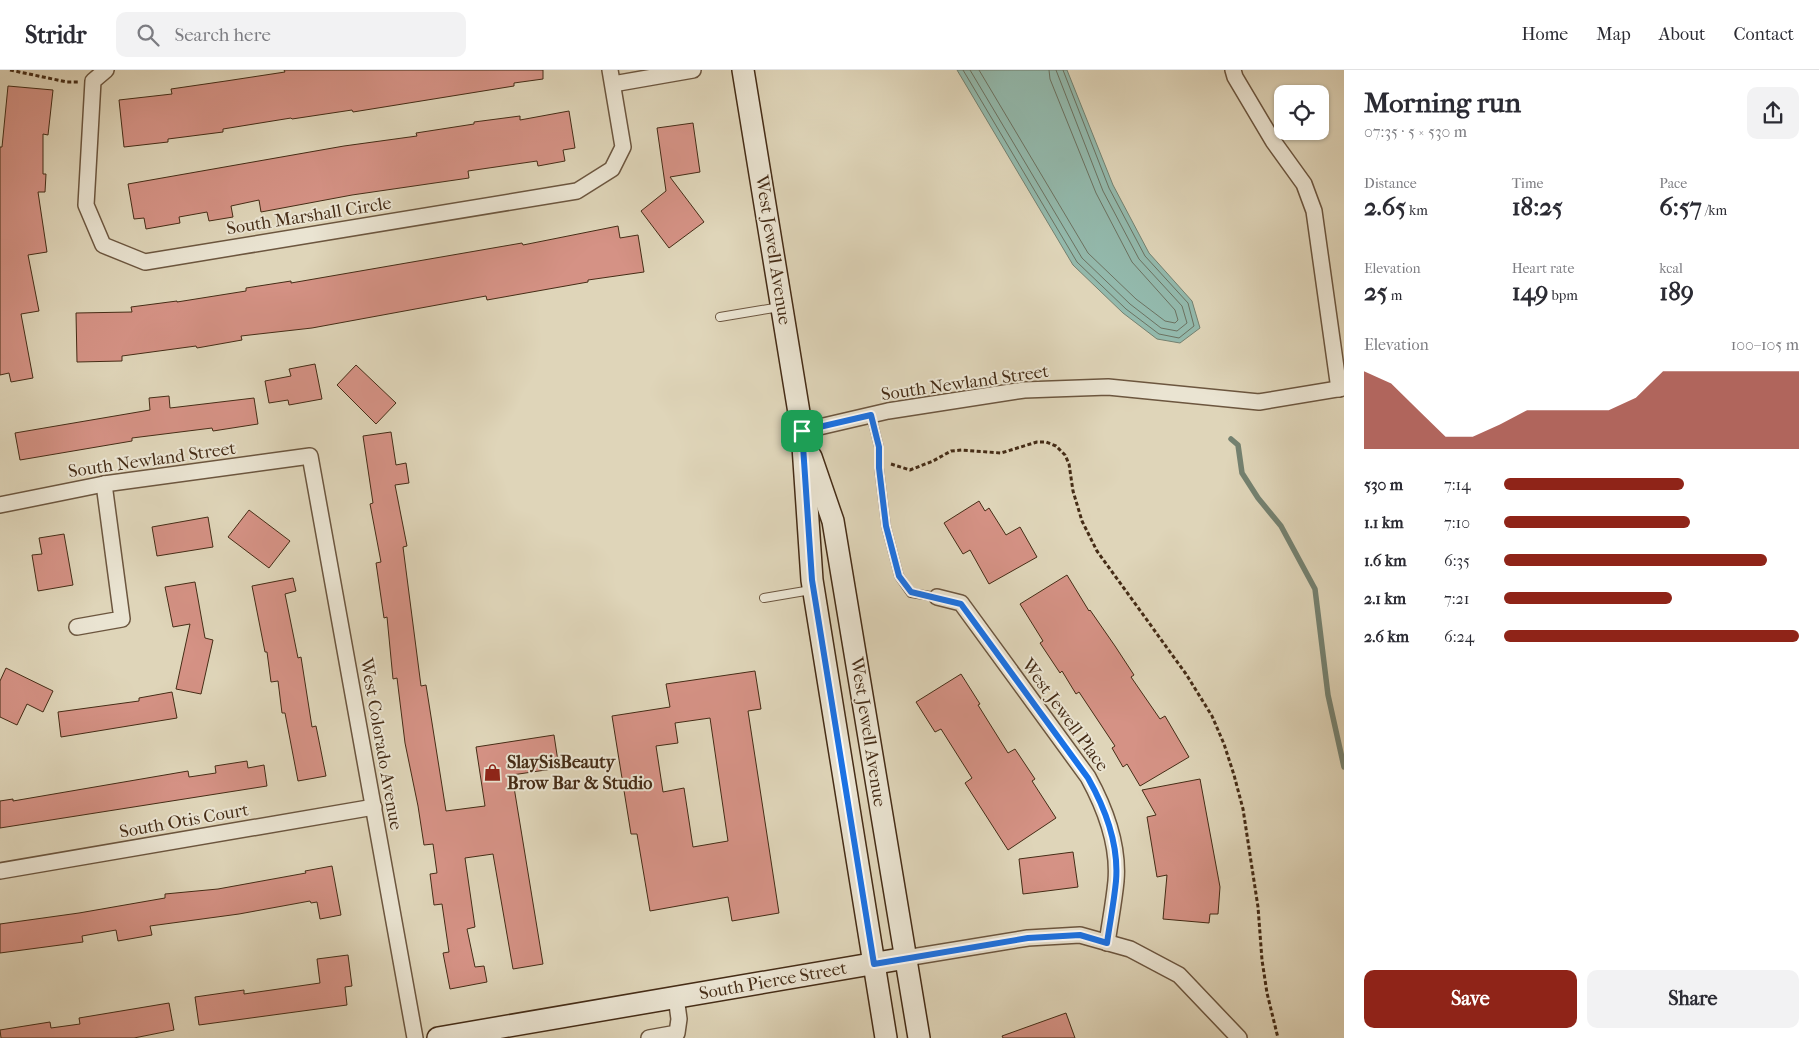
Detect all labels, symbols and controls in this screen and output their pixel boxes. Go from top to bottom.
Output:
search box [116,12,466,57]
text: Stridr [25,21,86,49]
icon: search [134,21,162,49]
text: Search here [174,24,271,46]
text: Home [1521,24,1568,45]
text: Map [1596,24,1631,45]
text: About [1659,24,1705,45]
text: Contact [1733,24,1794,45]
map controls [1274,85,1329,140]
button: locate [1274,85,1329,140]
text: Morning run [1364,86,1521,119]
button: share [1747,87,1799,139]
text: 07:35 · 5 × 530 m [1364,122,1467,141]
street label: West Jewell Avenue [751,173,795,326]
text: Distance [1364,175,1417,192]
text: Time [1512,175,1543,192]
text: Pace [1659,175,1687,192]
text: 2.65 [1364,192,1406,221]
text: 18:25 [1512,192,1563,221]
text: 6:57 [1659,192,1702,221]
street label: South Marshall Circle [225,193,393,239]
text: km [1406,202,1428,219]
text: /km [1702,202,1727,219]
text: Elevation [1364,260,1421,277]
text: Heart rate [1512,260,1574,277]
text: kcal [1659,260,1683,277]
text: 25 [1364,277,1388,306]
text: 149 [1512,277,1548,306]
text: 189 [1659,277,1694,306]
text: m [1388,287,1402,304]
text: bpm [1548,287,1578,304]
text: Elevation [1364,335,1429,354]
text: 100–105 m [1731,335,1799,354]
street label: South Newland Street [880,361,1051,405]
pin [781,410,823,452]
icon: arrive [788,417,816,445]
street label: South Newland Street [67,438,238,482]
text: 530 m [1364,475,1403,494]
text: 7:14 [1444,475,1471,494]
text: 1.1 km [1364,513,1403,532]
text: 7:10 [1444,513,1470,532]
text: 1.6 km [1364,551,1406,570]
text: 6:35 [1444,551,1470,570]
text: 2.1 km [1364,589,1406,608]
text: 7:21 [1444,589,1470,608]
text: 2.6 km [1364,627,1409,646]
text: 6:24 [1444,627,1474,646]
street label: West Jewell Place [1016,654,1113,776]
street label: West Colorado Avenue [355,655,406,832]
street label: West Jewell Avenue [846,655,890,808]
place label: SlaySisBeauty Brow Bar & Studio [507,752,652,794]
shop icon: SlaySisBeauty Brow Bar & Studio [483,762,503,782]
street label: South Otis Court [118,799,251,843]
street label: South Pierce Street [698,958,849,1004]
button: Save [1364,970,1577,1028]
button: Share [1587,970,1799,1028]

